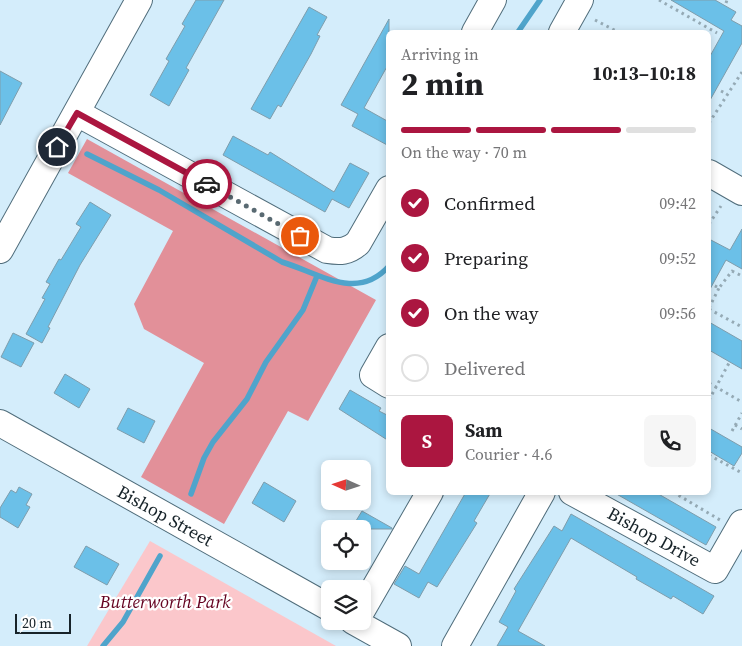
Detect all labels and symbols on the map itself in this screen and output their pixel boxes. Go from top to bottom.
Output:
pin [36,126,78,168]
courier [182,159,232,209]
pin [279,215,321,257]
north arrow [321,460,371,510]
street label: Bishop Street [113,479,218,552]
street label: Bishop Drive [603,501,705,572]
park label: Butterworth Park [99,589,231,614]
scale bar [15,611,71,634]

